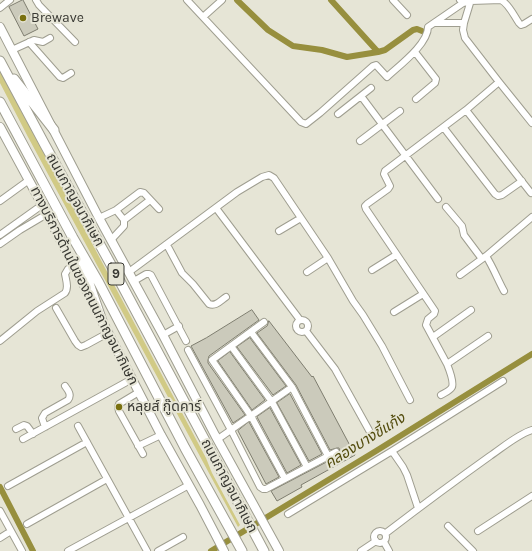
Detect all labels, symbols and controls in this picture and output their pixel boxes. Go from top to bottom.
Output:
place label: Brewave [31,10,84,26]
marker: Brewave [18,13,28,23]
street label: ถนนกาญจนาภิเษก [42,150,108,250]
street label: ทางบริการด้านในของถนนกาญจนาภิเษก [26,184,142,388]
road number: 9 [108,263,124,285]
place label: หลุยส์ กู๊ดคาร์ [127,399,201,415]
marker: หลุยส์ กู๊ดคาร์ [114,402,124,412]
water label: คลองบางขี้แก้ง [321,409,409,473]
street label: ถนนกาญจนาภิเษก [197,436,261,536]

